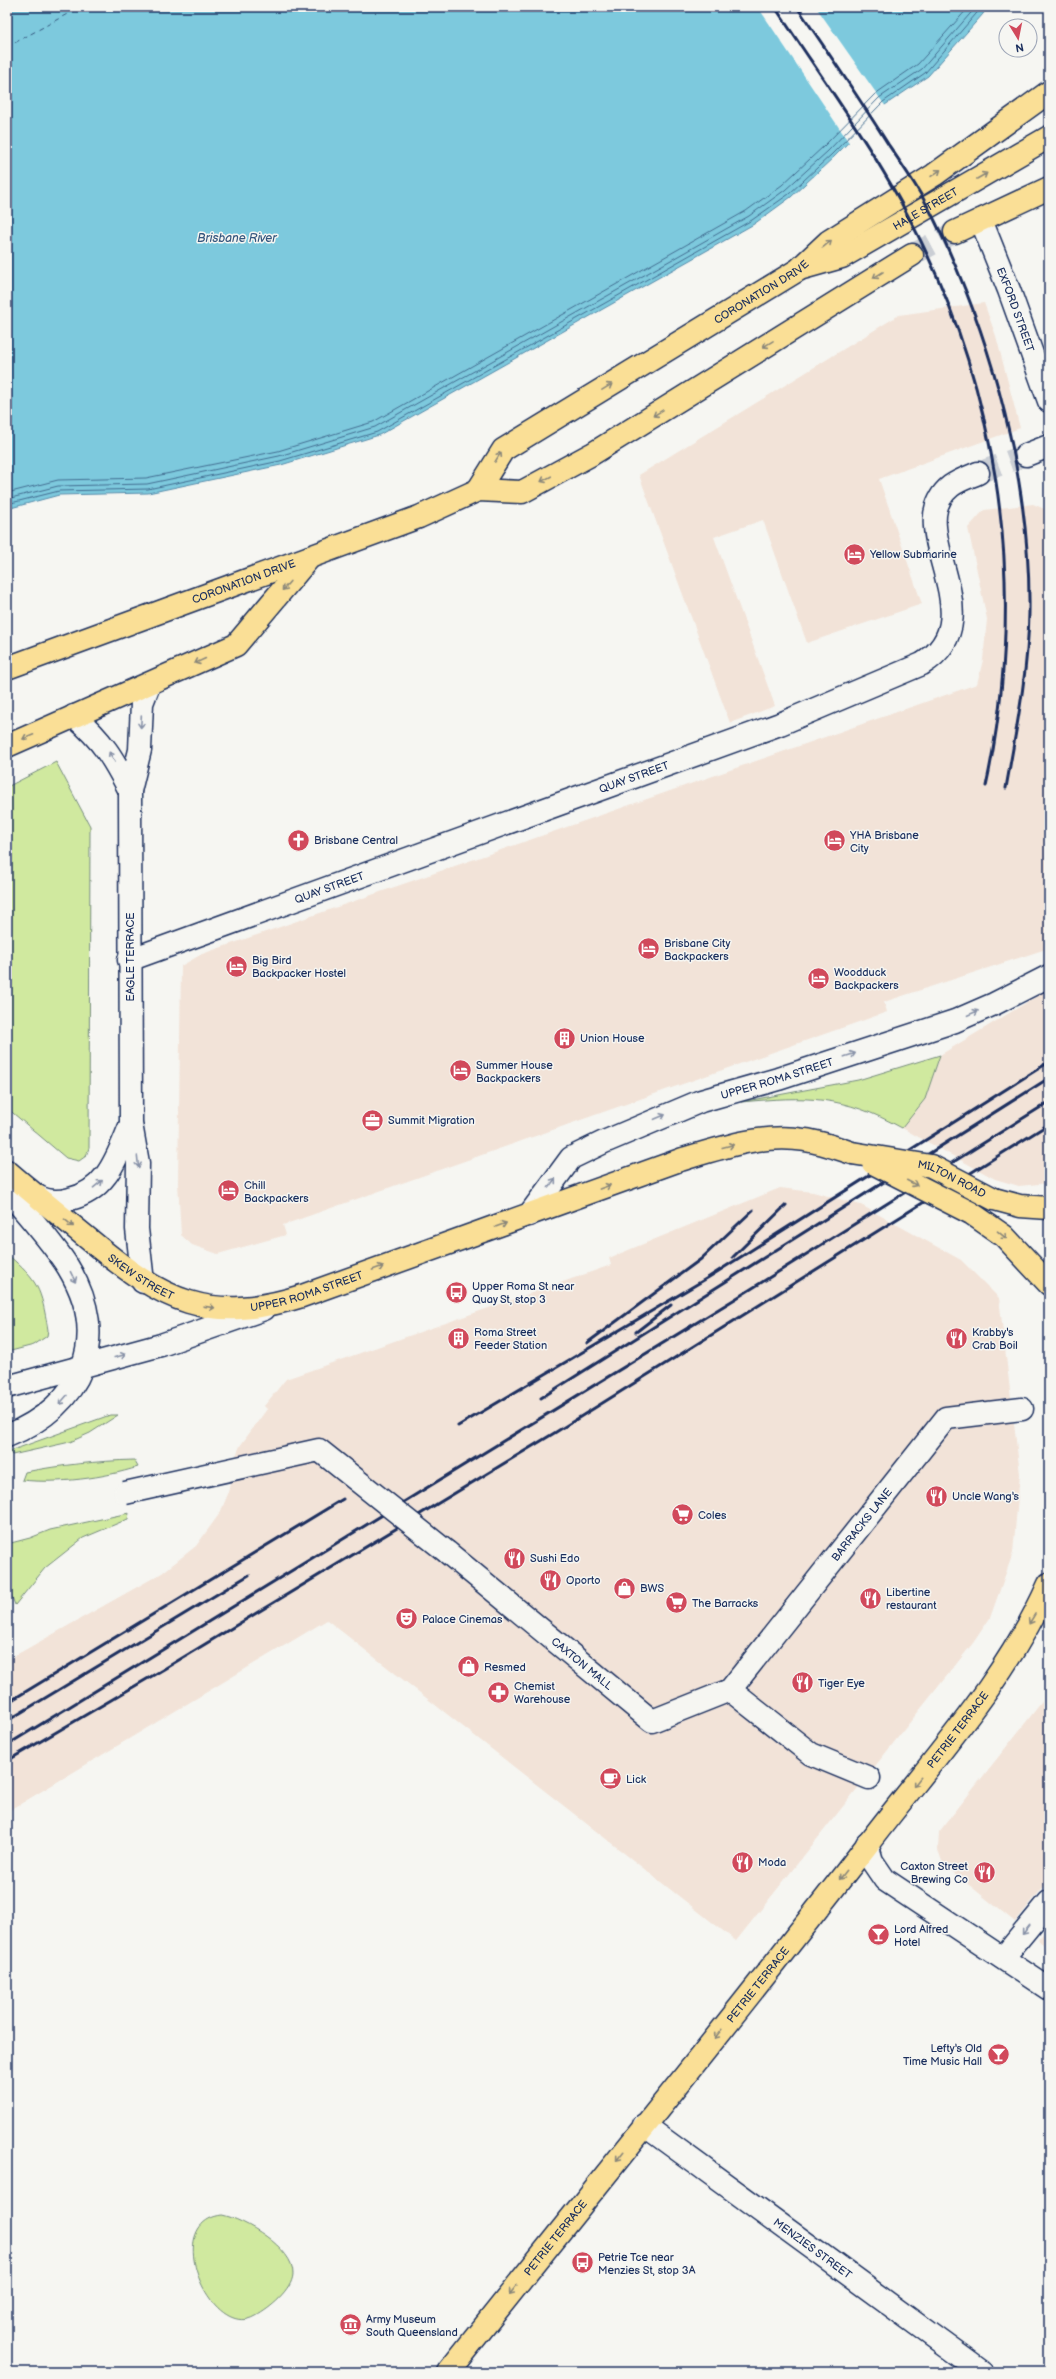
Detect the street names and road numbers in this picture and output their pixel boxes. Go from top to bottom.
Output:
street label: HALE STREET [891,184,961,233]
street label: CORONATION DRIVE [711,257,811,326]
street label: EXFORD STREET [994,265,1037,354]
street label: CORONATION DRIVE [190,556,297,606]
street label: QUAY STREET [597,758,671,796]
street label: QUAY STREET [293,869,366,906]
street label: EAGLE TERRACE [124,912,137,1002]
street label: UPPER ROMA STREET [719,1055,835,1102]
street label: MILTON ROAD [917,1157,988,1200]
street label: SKEW STREET [106,1251,176,1302]
street label: UPPER ROMA STREET [249,1268,365,1314]
street label: BARRACKS LANE [829,1485,894,1564]
street label: CAXTON MALL [549,1634,616,1693]
street label: PETRIE TERRACE [924,1689,991,1770]
street label: PETRIE TERRACE [724,1944,792,2025]
street label: PETRIE TERRACE [521,2197,589,2278]
street label: MENZIES STREET [771,2215,855,2281]

